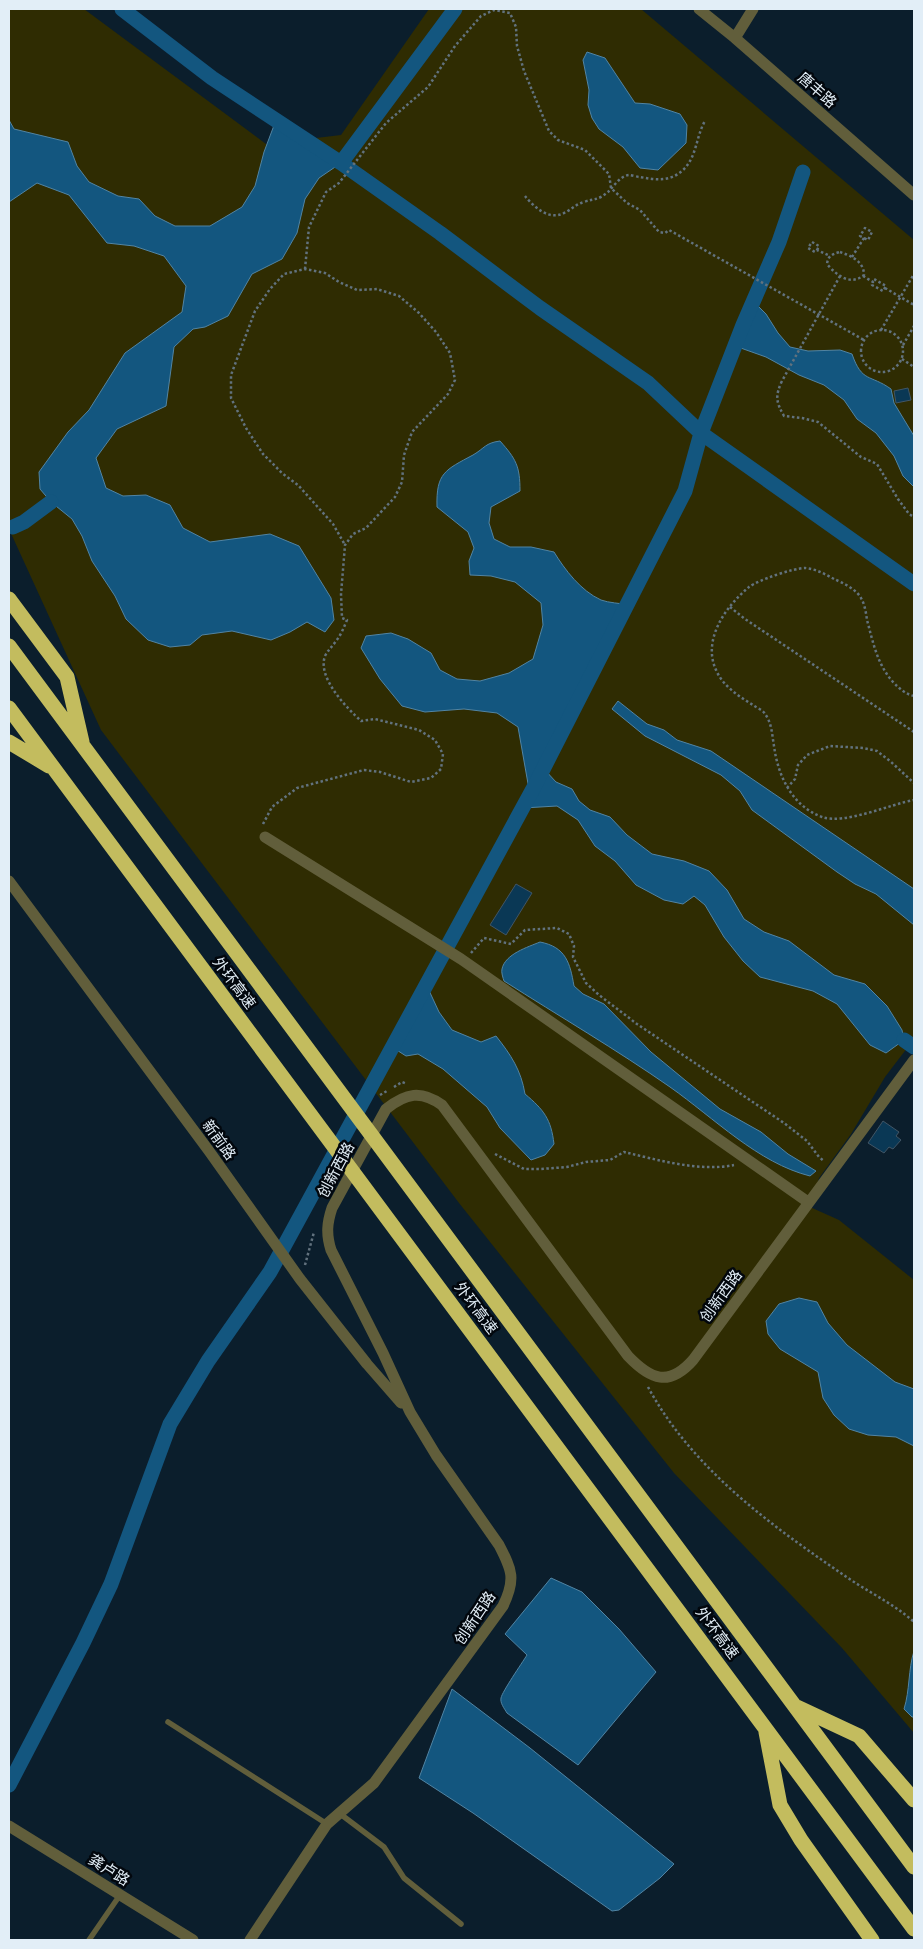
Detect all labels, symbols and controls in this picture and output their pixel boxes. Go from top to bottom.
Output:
street label: 唐丰路 [795,68,840,111]
street label: 外环高速 [210,954,259,1012]
street label: 新前路 [199,1117,240,1163]
street label: 创新西路 [314,1139,357,1200]
street label: 创新西路 [696,1266,745,1325]
street label: 外环高速 [452,1279,501,1337]
street label: 创新西路 [451,1588,498,1647]
street label: 外环高速 [693,1604,742,1662]
street label: 龚卢路 [86,1850,133,1889]

